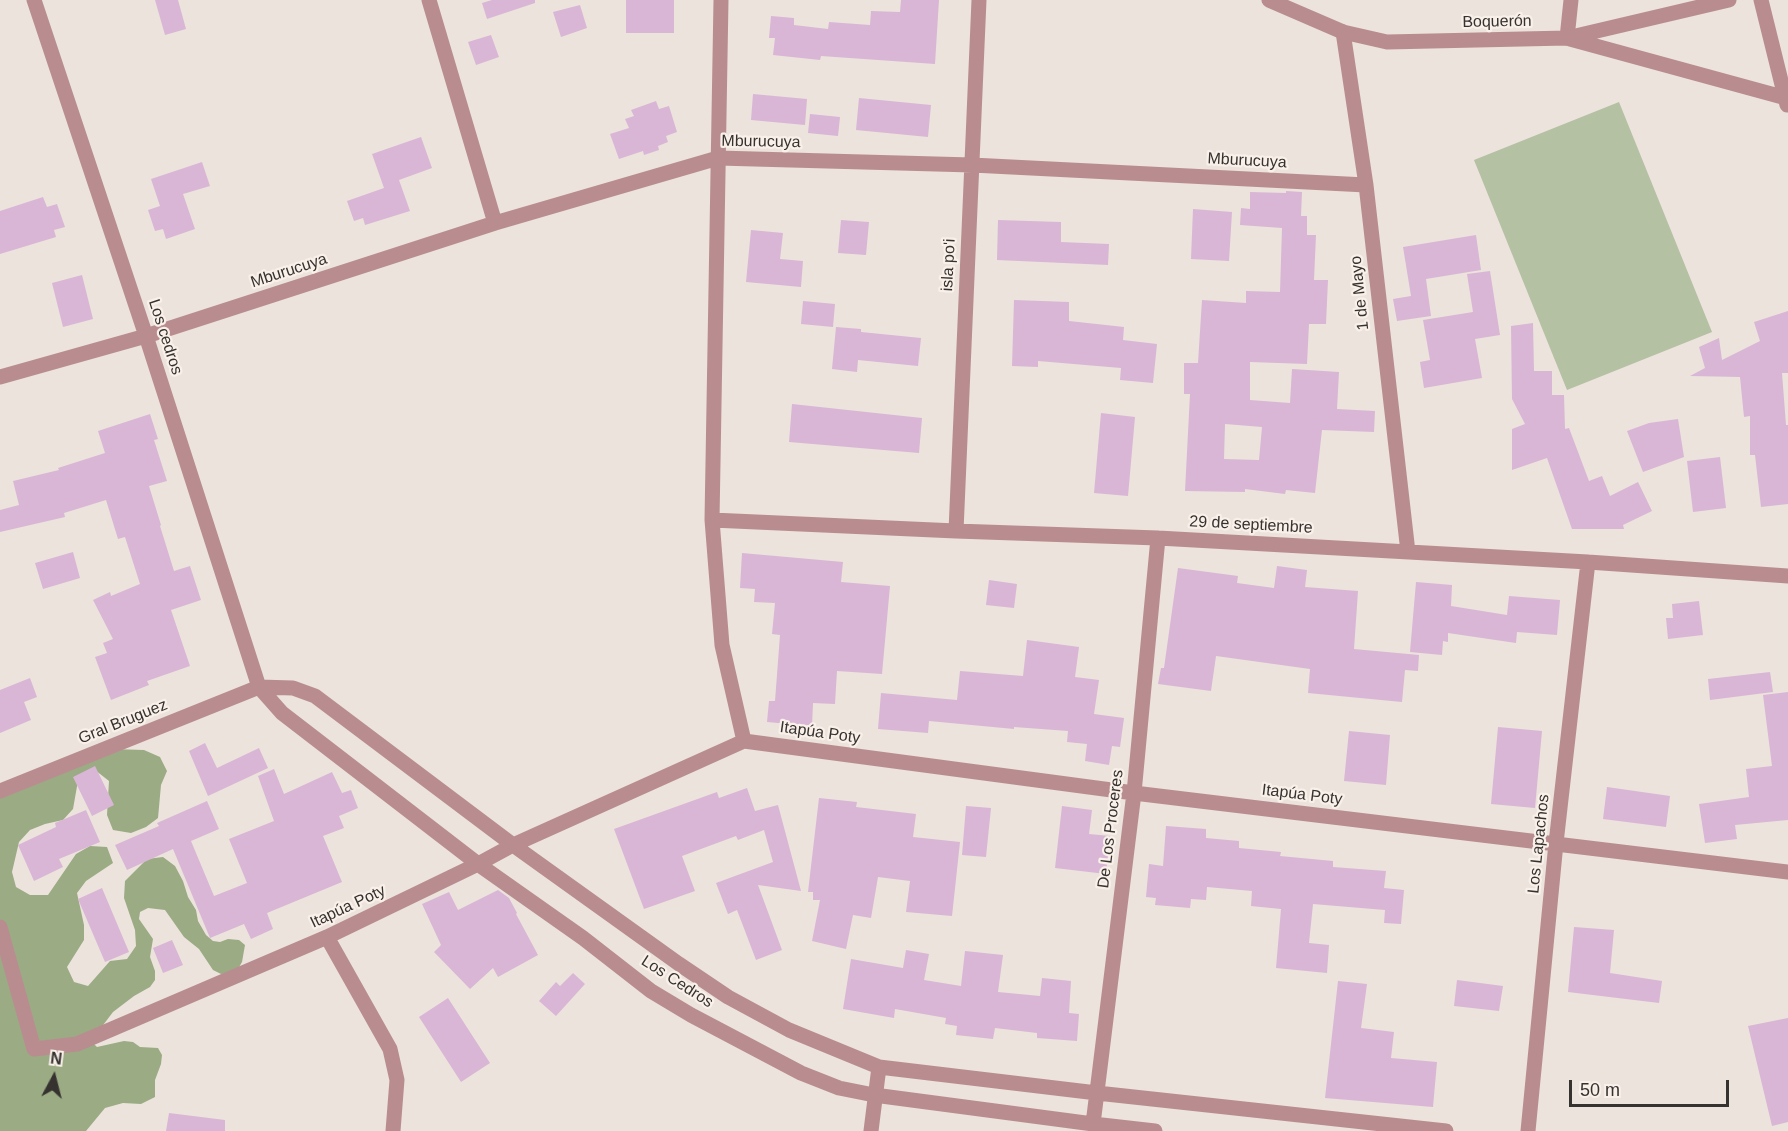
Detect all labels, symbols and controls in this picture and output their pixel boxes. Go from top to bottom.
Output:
street label: Boquerón [1462,12,1532,32]
street label: Mburucuya [721,132,801,152]
street label: Mburucuya [1207,149,1287,173]
street label: isla po'i [938,238,960,292]
street label: Mburucuya [248,250,330,292]
street label: 1 de Mayo [1347,255,1373,331]
street label: Los cedros [144,297,186,377]
street label: 29 de septiembre [1189,512,1313,538]
street label: Gral Bruguez [76,695,170,749]
street label: Itapúa Poty [779,718,861,748]
street label: De Los Proceres [1094,769,1128,889]
street label: Itapúa Poty [1261,781,1343,809]
street label: Los Lapachos [1524,793,1554,895]
street label: Itapúa Poty [307,881,389,933]
street label: Los Cedros [637,952,717,1012]
north arrow [24,1047,84,1107]
text: N [49,1049,63,1068]
scale bar [1572,1068,1732,1106]
text: 50 m [1580,1080,1620,1100]

